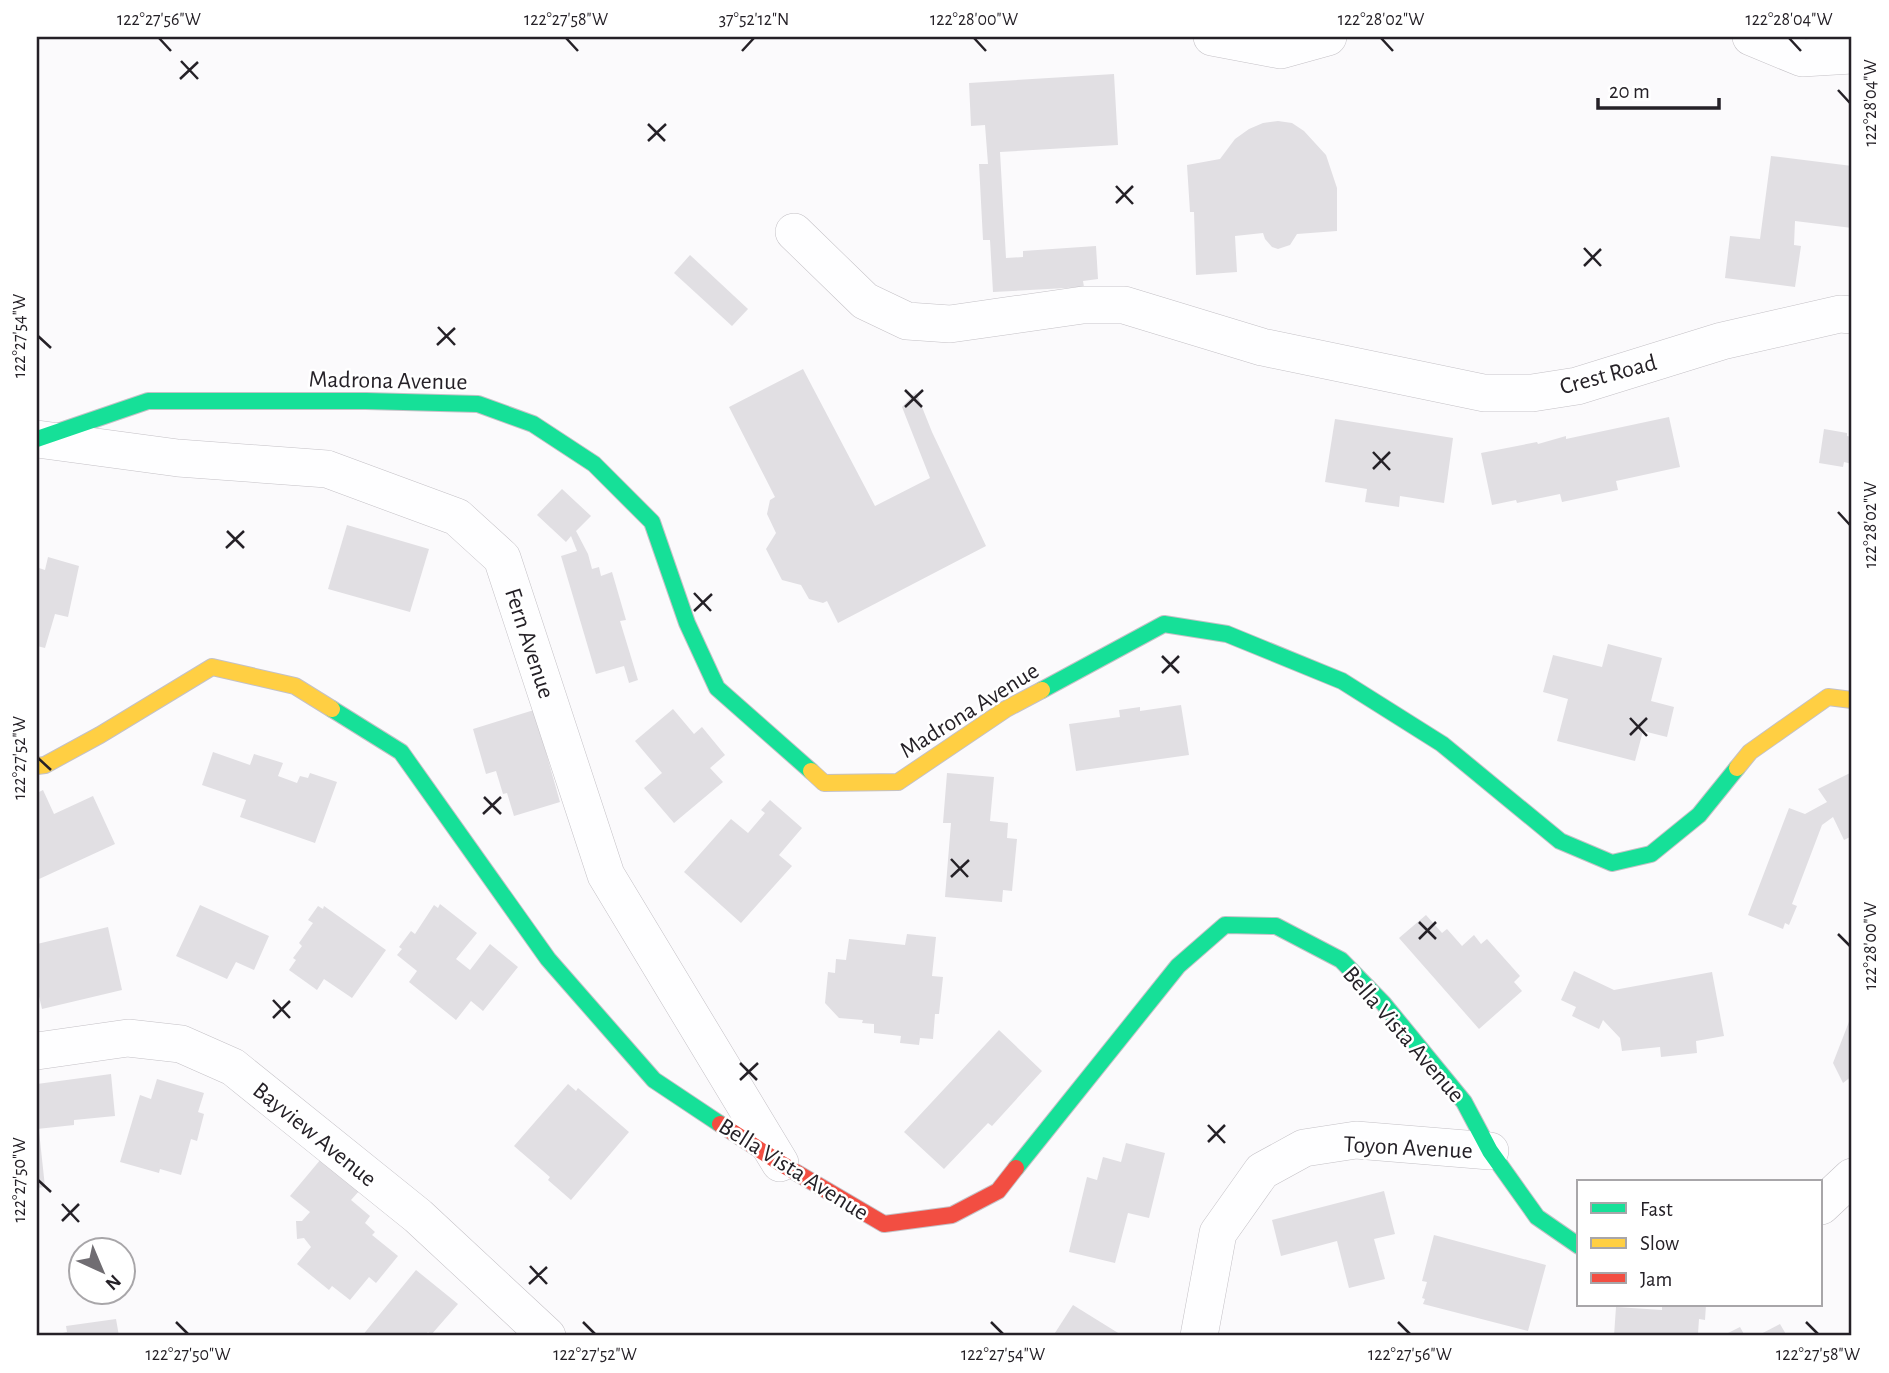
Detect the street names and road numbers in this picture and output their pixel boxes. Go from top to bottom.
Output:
street label: Crest Road [1557,351,1659,399]
street label: Madrona Avenue [308,368,468,394]
street label: Fern Avenue [500,585,558,702]
street label: Madrona Avenue [896,659,1043,763]
street label: Bella Vista Avenue [1338,962,1469,1107]
street label: Bayview Avenue [248,1078,381,1192]
street label: Bella Vista Avenue [714,1114,873,1225]
street label: Toyon Avenue [1343,1133,1473,1163]

